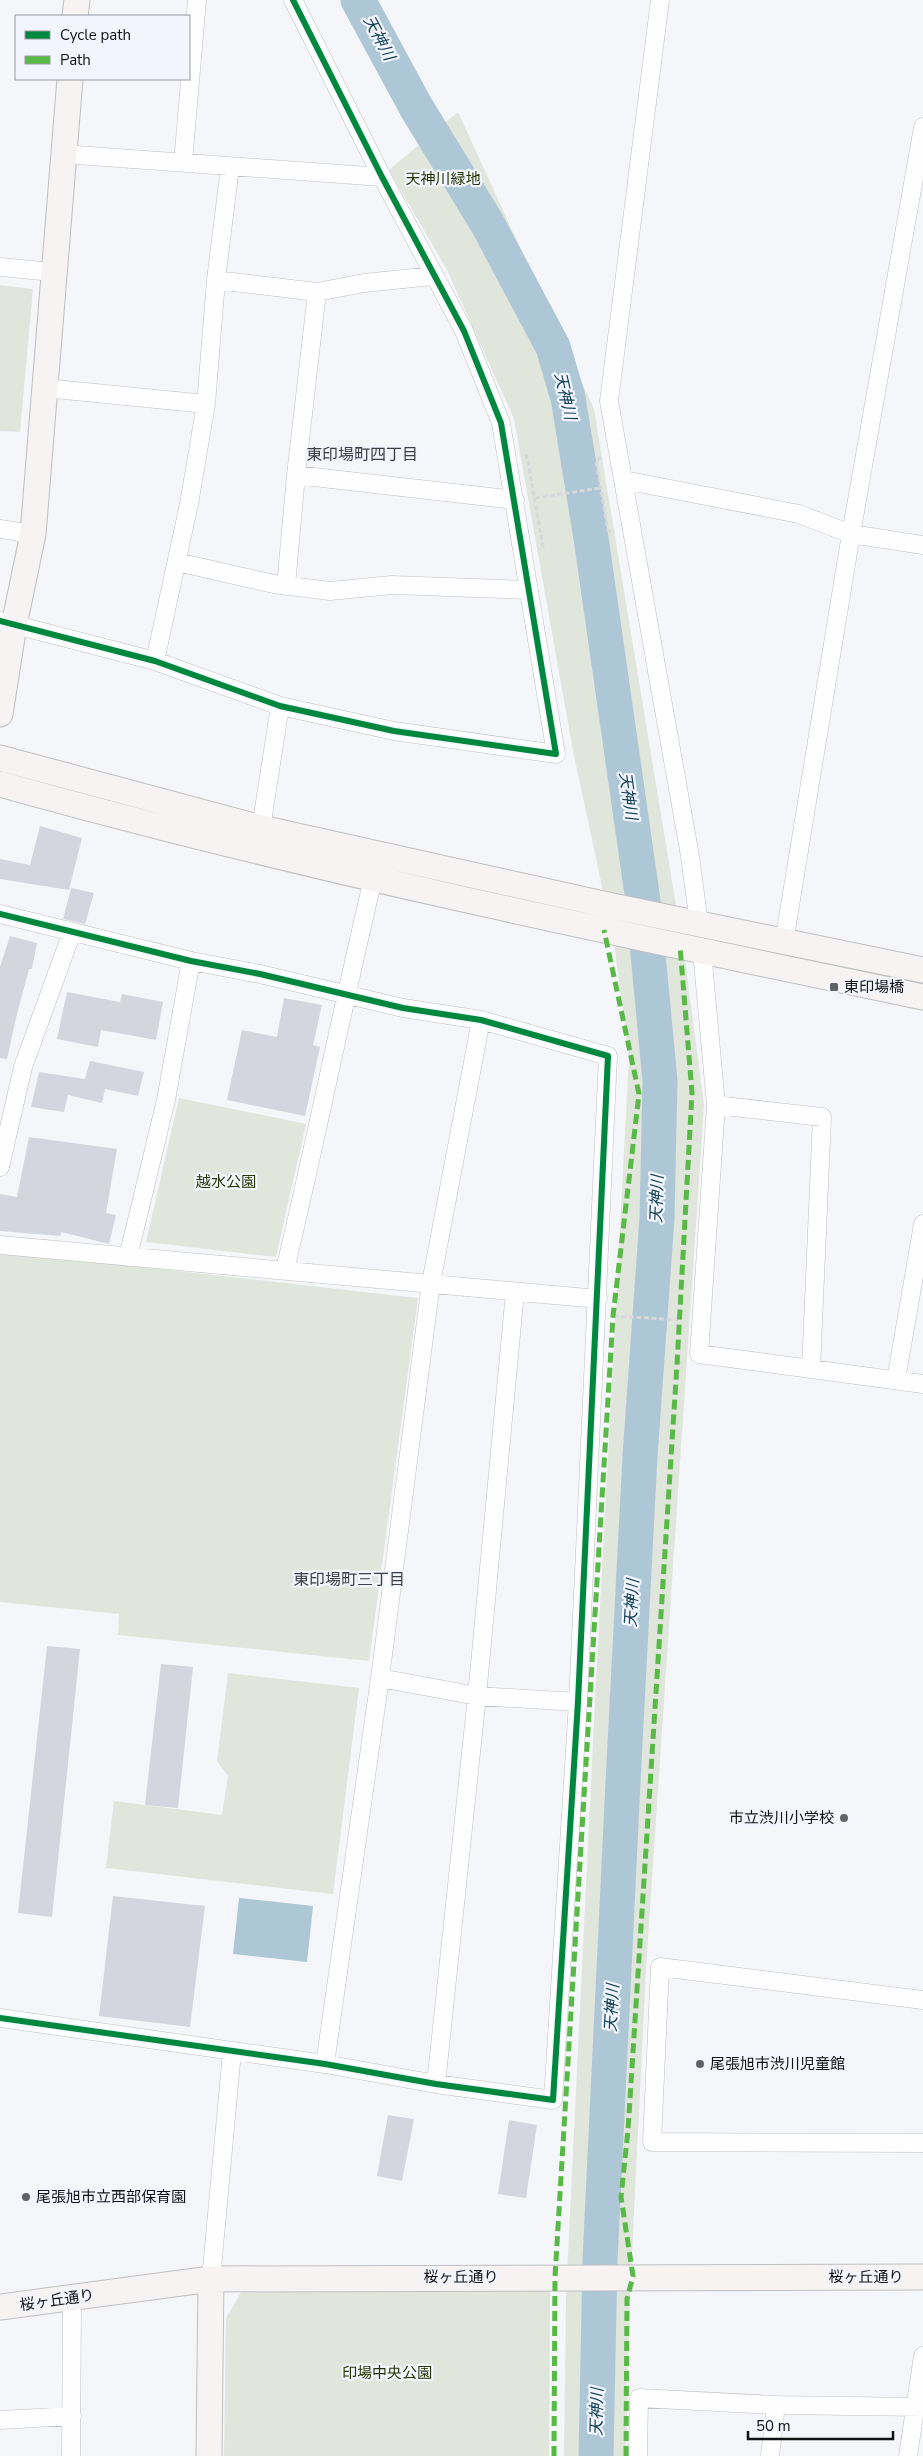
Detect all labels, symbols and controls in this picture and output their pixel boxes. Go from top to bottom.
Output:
water label: 天神川 [358,12,401,66]
legend [15,15,190,80]
text: Cycle path [60,25,131,45]
text: Path [60,50,91,70]
park label: 天神川緑地 [405,169,481,189]
water label: 天神川 [549,370,582,424]
district label: 東印場町四丁目 [306,444,418,466]
water label: 天神川 [614,771,643,823]
place label: 東印場橋 [844,977,904,997]
marker: 東印場橋 [828,981,840,993]
park label: 越水公園 [195,1172,256,1192]
water label: 天神川 [645,1173,669,1223]
district label: 東印場町三丁目 [293,1569,405,1591]
water label: 天神川 [620,1576,644,1628]
place label: 市立渋川小学校 [729,1808,834,1828]
marker: 市立渋川小学校 [838,1812,850,1824]
water label: 天神川 [600,1981,624,2033]
place label: 尾張旭市渋川児童館 [710,2054,845,2074]
marker: 尾張旭市渋川児童館 [694,2058,706,2070]
place label: 尾張旭市立西部保育園 [36,2187,186,2207]
marker: 尾張旭市立西部保育園 [20,2191,32,2203]
street label: 桜ヶ丘通り [423,2267,499,2287]
street label: 桜ヶ丘通り [828,2267,904,2287]
street label: 桜ヶ丘通り [18,2285,96,2315]
park label: 印場中央公園 [342,2363,432,2383]
water label: 天神川 [586,2386,608,2436]
scale bar [748,2408,893,2440]
text: 50 m [756,2416,791,2436]

